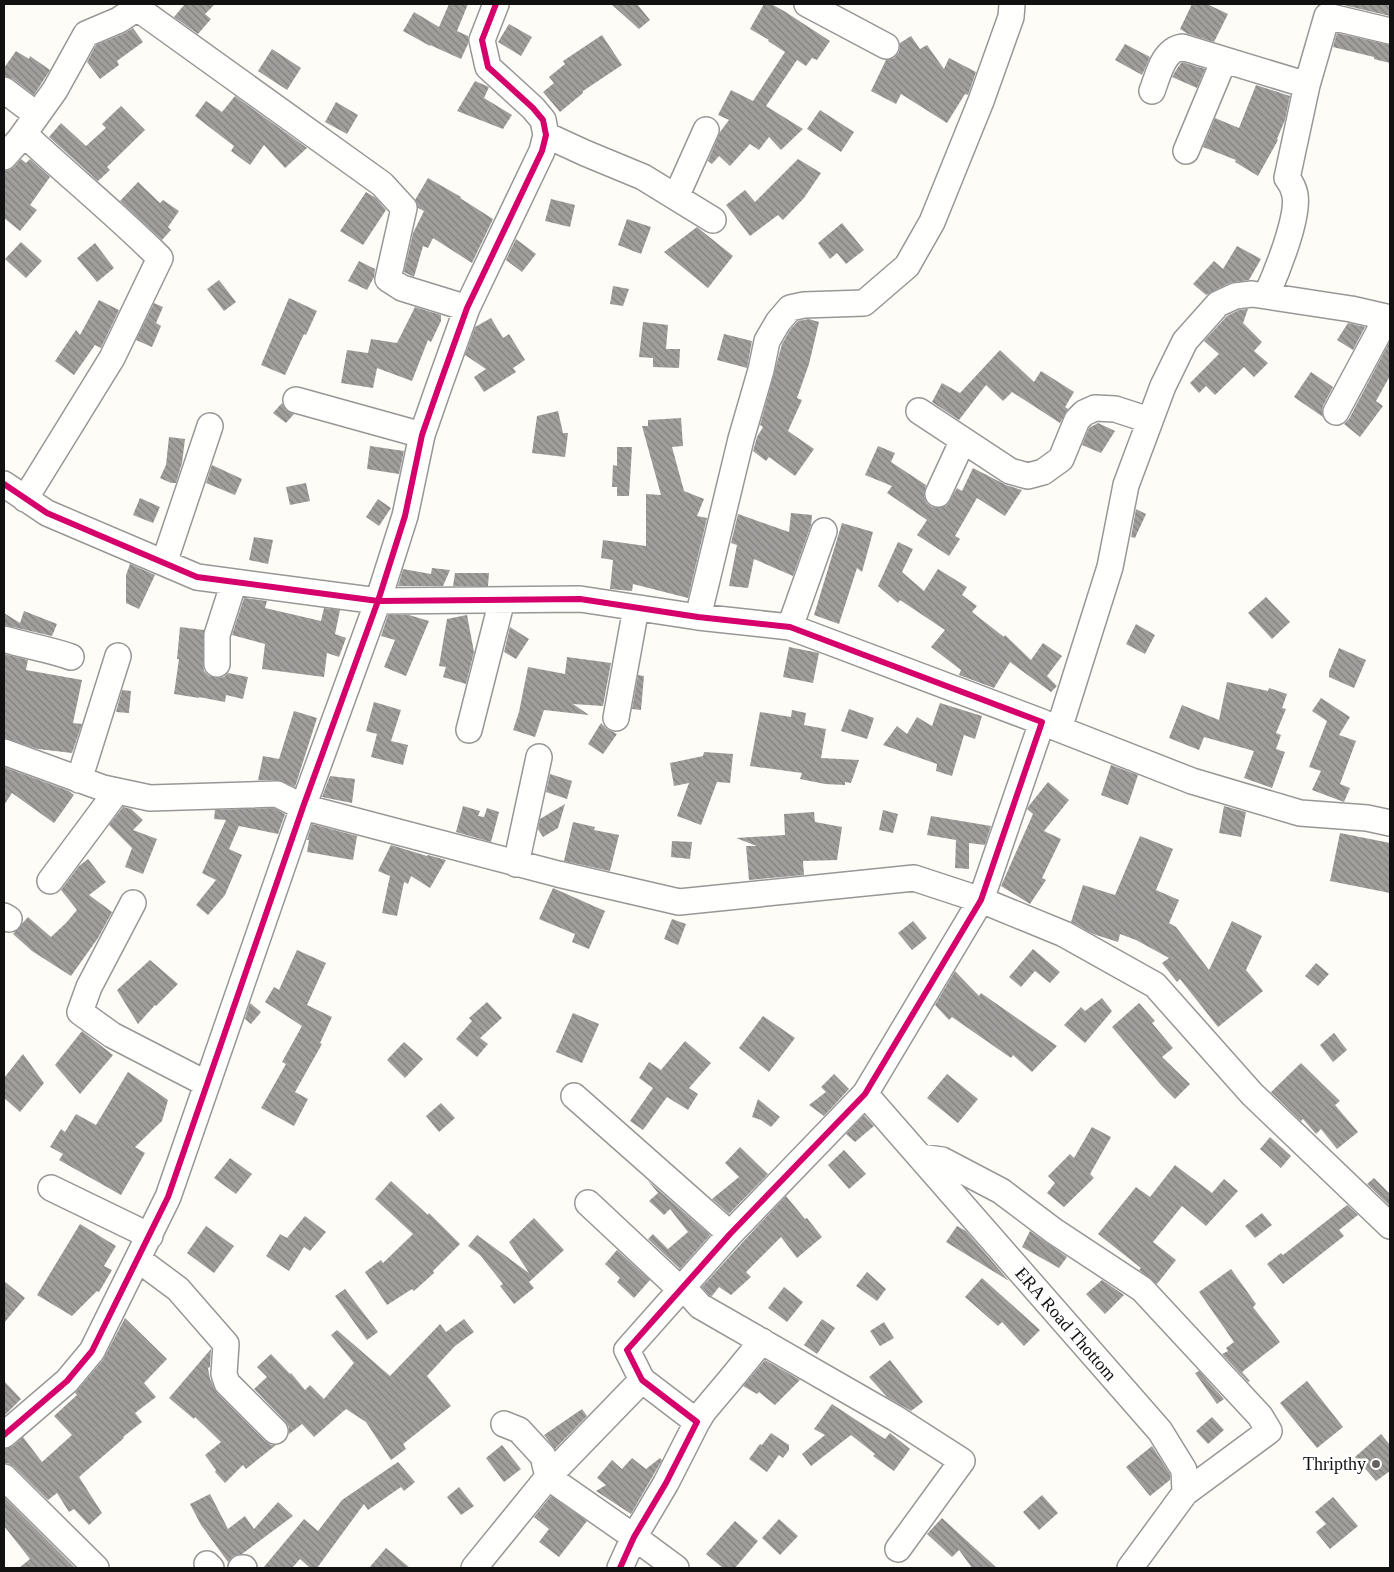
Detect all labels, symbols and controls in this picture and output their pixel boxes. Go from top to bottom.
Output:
street label: ERA Road Thottom [1011,1263,1121,1385]
place label: Thripthy [1303,1454,1366,1474]
marker: Thripthy [1370,1458,1382,1470]

